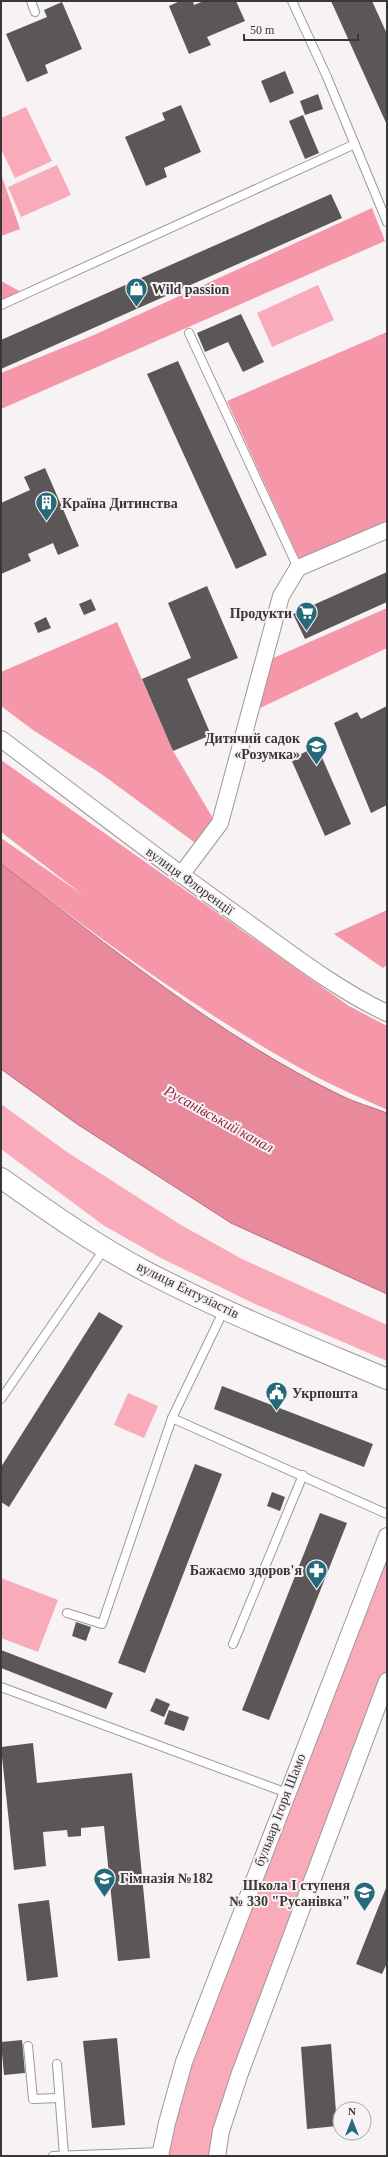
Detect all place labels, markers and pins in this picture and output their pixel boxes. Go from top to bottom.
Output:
shop icon: Wild passion [123,276,149,309]
place label: Wild passion [152,282,229,297]
building icon: Країна Дитинства [34,490,60,523]
place label: Країна Дитинства [62,496,178,511]
supermarket icon: Продукти [294,600,320,633]
place label: Продукти [230,606,292,621]
place label: Дитячий садок «Розумка» [205,731,301,762]
school or university icon: Дитячий садок «Розумка» [303,733,329,766]
public building icon: Укрпошта [263,1380,289,1413]
place label: Укрпошта [292,1386,358,1401]
pharmacy icon: Бажаємо здоров'я [304,1557,330,1590]
place label: Бажаємо здоров'я [190,1563,302,1578]
school or university icon: Гімназія №182 [92,1865,118,1898]
place label: Гімназія №182 [120,1871,213,1886]
place label: Школа І ступеня № 330 "Русанівка" [230,1878,350,1909]
school or university icon: Школа І ступеня № 330 "Русанівка" [352,1880,378,1913]

